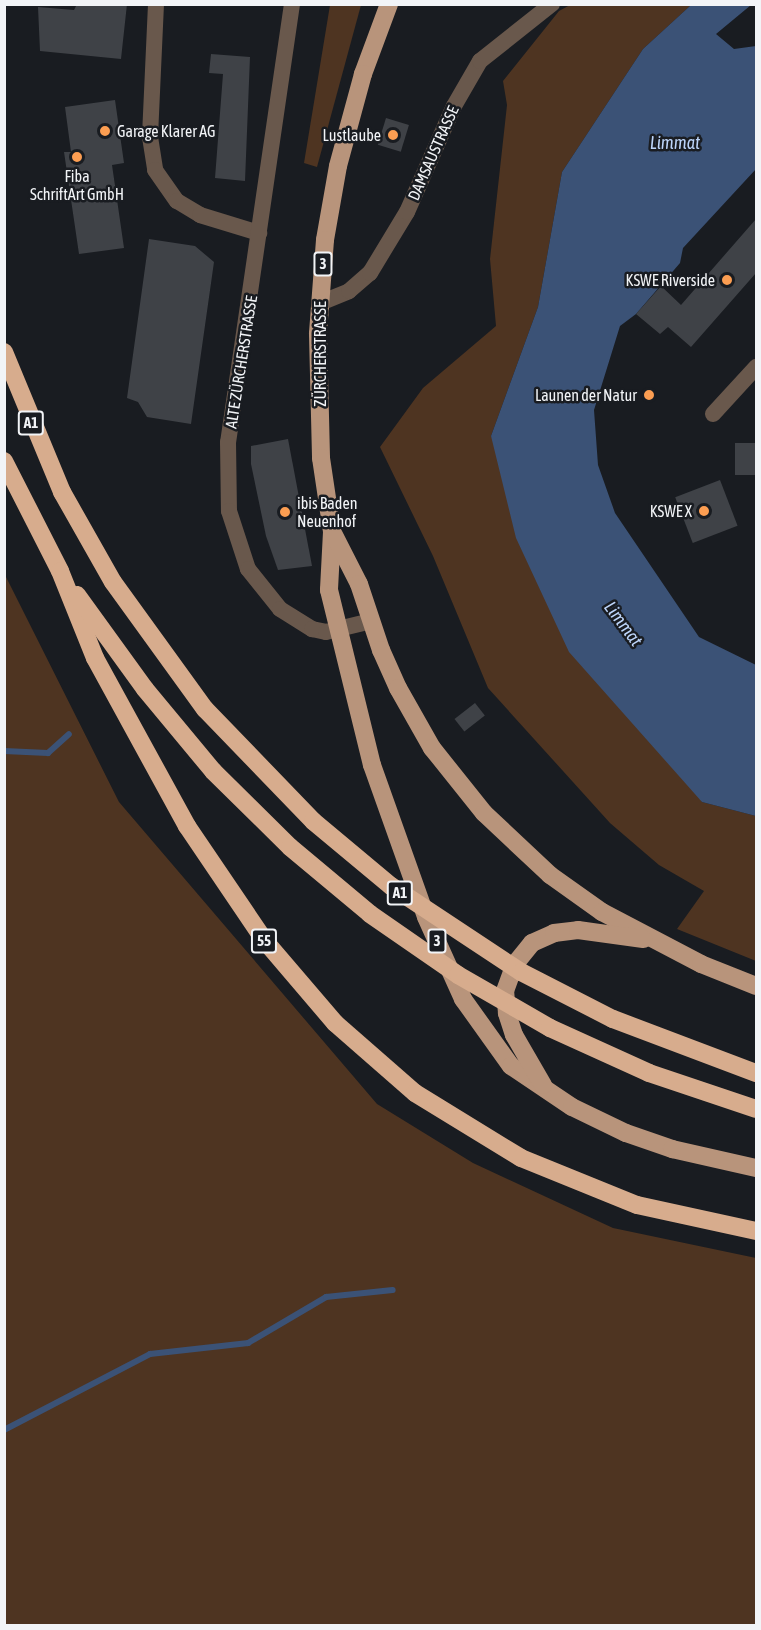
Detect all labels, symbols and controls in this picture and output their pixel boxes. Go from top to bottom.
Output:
street label: DAMSAUSTRASSE [404,103,462,203]
place label: Garage Klarer AG [117,121,216,141]
marker: Garage Klarer AG [98,124,112,138]
place label: Lustlaube [323,125,381,145]
marker: Lustlaube [386,128,400,142]
water label: Limmat [650,132,700,154]
marker: Fiba SchriftArt GmbH [70,150,84,164]
place label: Fiba SchriftArt GmbH [30,166,124,204]
road number: 3 [312,252,334,276]
place label: KSWE Riverside [626,270,715,290]
marker: KSWE Riverside [720,273,734,287]
street label: ALTE ZÜRCHERSTRASSE [221,294,261,430]
street label: ZÜRCHERSTRASSE [310,301,330,407]
place label: Launen der Natur [535,385,637,405]
marker: Launen der Natur [642,388,656,402]
road number: A1 [18,411,44,435]
place label: ibis Baden Neuenhof [297,493,357,531]
place label: KSWE X [650,501,692,521]
marker: KSWE X [697,504,711,518]
marker: ibis Baden Neuenhof [278,505,292,519]
water label: Limmat [599,597,647,651]
road number: A1 [386,881,414,905]
road number: 55 [250,929,278,953]
road number: 3 [426,929,448,953]

